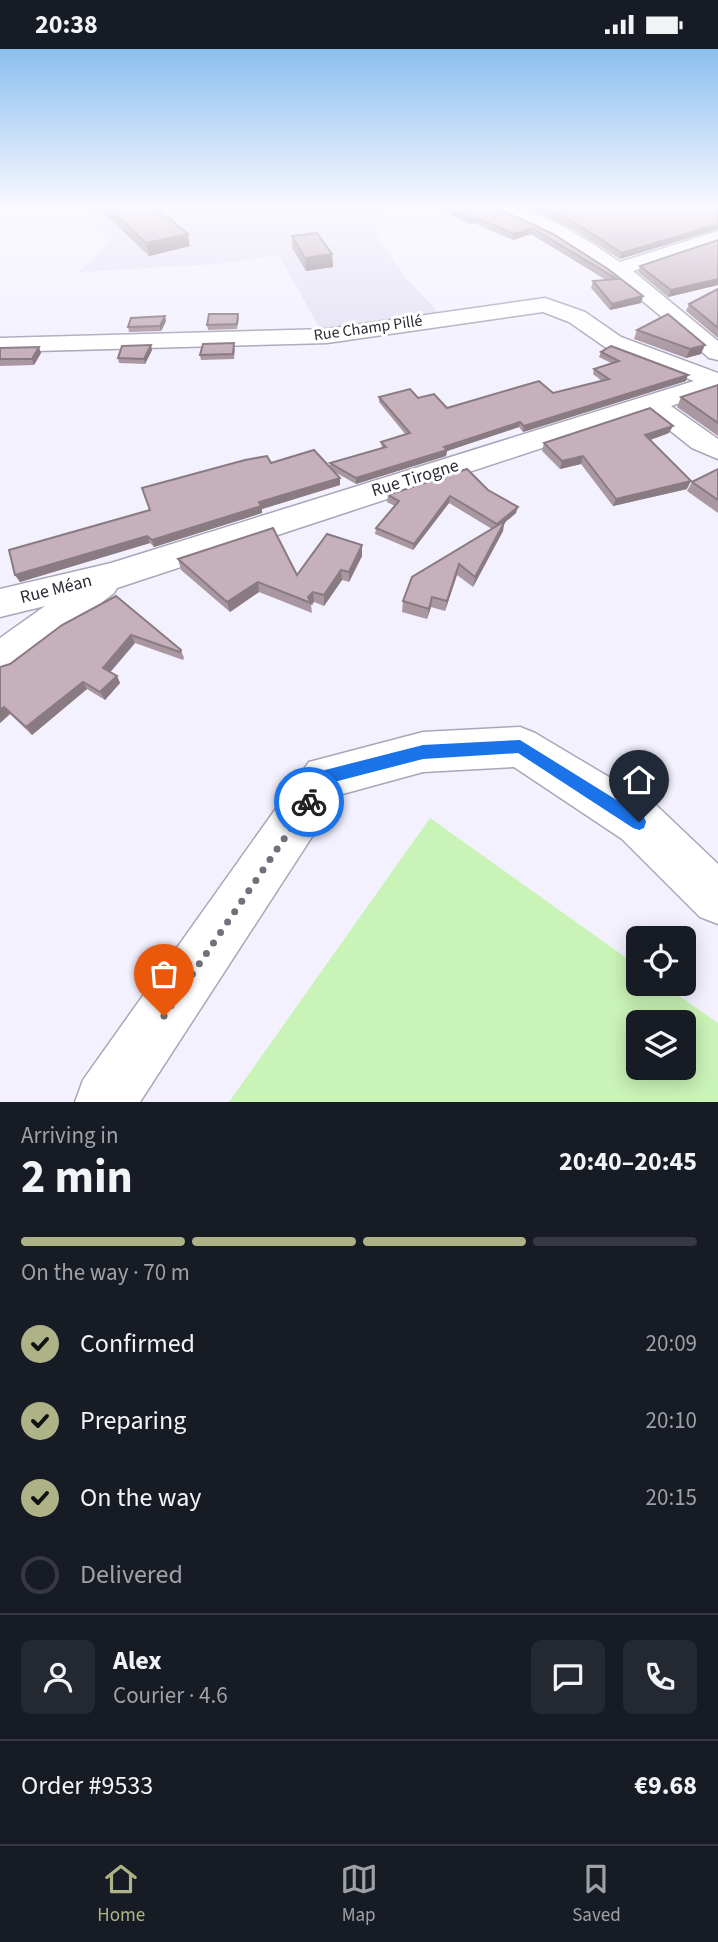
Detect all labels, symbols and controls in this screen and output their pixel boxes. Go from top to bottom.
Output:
text: 20:38 [35,6,98,43]
street label: Rue Champ Pillé [312,309,424,346]
street label: Rue Tirogne [368,453,462,503]
street label: Rue Méan [17,568,95,610]
pin [609,750,669,822]
icon: home [620,761,658,799]
courier [274,767,344,837]
icon: bike [290,783,328,821]
map controls [626,926,696,1080]
button: locate [626,926,696,996]
pin [134,944,194,1016]
icon: bag [145,955,183,993]
button: layers [626,1010,696,1080]
text: Arriving in [21,1119,119,1152]
text: 20:40–20:45 [559,1143,697,1180]
text: 2 min [21,1145,133,1210]
text: On the way · 70 m [21,1256,190,1289]
icon: check [21,1325,59,1363]
text: Confirmed [80,1325,195,1362]
text: 20:09 [646,1327,697,1360]
icon: check [21,1402,59,1440]
text: Preparing [80,1402,186,1439]
text: 20:10 [646,1404,697,1437]
icon: check [21,1479,59,1517]
text: On the way [80,1479,201,1516]
text: 20:15 [646,1481,697,1514]
text: Delivered [80,1556,183,1593]
button: person [21,1640,95,1714]
button: chat [531,1640,605,1714]
button: phone [623,1640,697,1714]
text: Alex [113,1642,162,1679]
text: Courier · 4.6 [113,1679,228,1712]
text: Order #9533 [21,1767,153,1804]
text: €9.68 [634,1767,697,1804]
tab: Home [97,1860,145,1929]
tab: Map [340,1860,378,1929]
tab: Saved [572,1860,621,1929]

